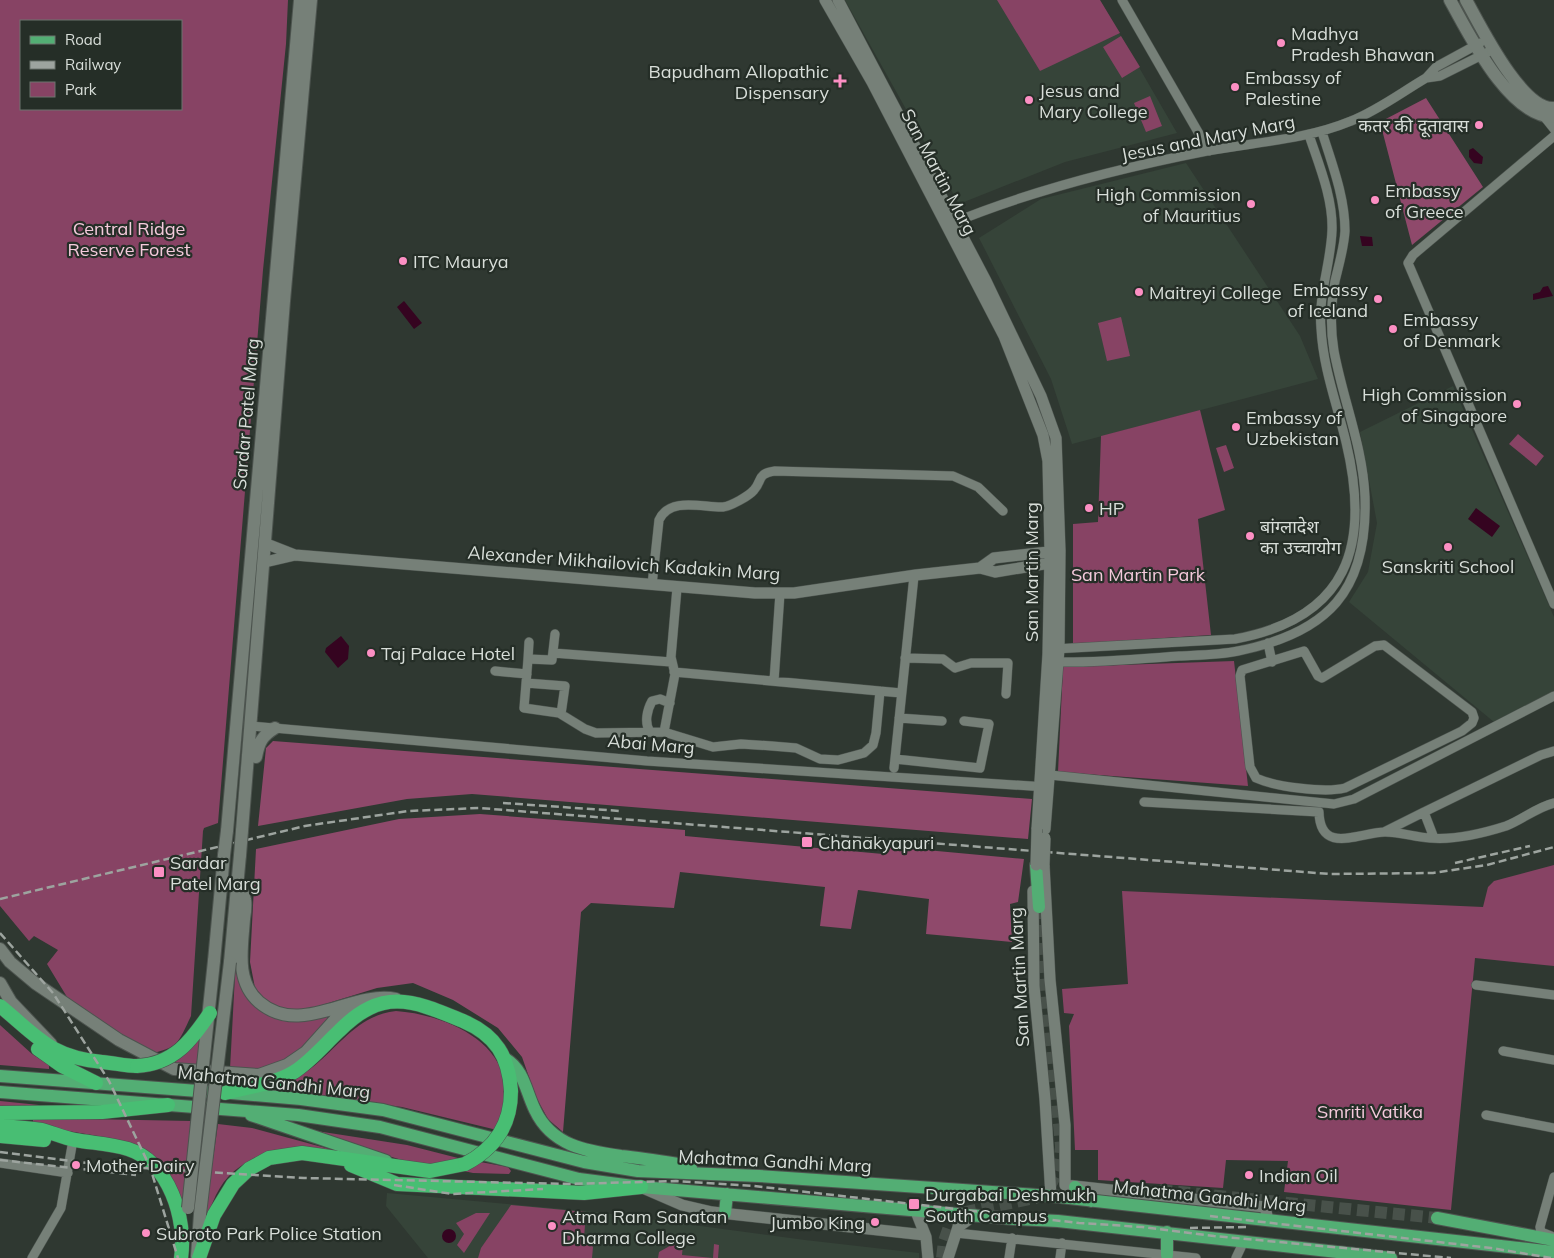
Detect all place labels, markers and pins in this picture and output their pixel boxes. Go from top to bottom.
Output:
place label: Madhya Pradesh Bhawan [1291,22,1435,66]
marker: Madhya Pradesh Bhawan [1275,37,1287,49]
place label: Bapudham Allopathic Dispensary [648,60,829,104]
place label: Embassy of Palestine [1245,66,1342,110]
marker: Bapudham Allopathic Dispensary [833,74,847,88]
place label: Jesus and Mary College [1039,79,1148,123]
marker: Embassy of Palestine [1229,81,1241,93]
marker: Jesus and Mary College [1023,94,1035,106]
place label: कतर की दूतावास [1358,114,1470,138]
marker: कतर की दूतावास [1473,119,1485,131]
place label: Embassy of Greece [1385,179,1464,223]
place label: High Commission of Mauritius [1096,183,1241,227]
marker: Embassy of Greece [1369,194,1381,206]
marker: High Commission of Mauritius [1245,198,1257,210]
place label: ITC Maurya [413,250,509,273]
marker: ITC Maurya [397,255,409,267]
place label: Embassy of Iceland [1287,278,1368,322]
place label: Maitreyi College [1149,281,1281,304]
marker: Maitreyi College [1133,286,1145,298]
marker: Embassy of Iceland [1372,293,1384,305]
place label: Embassy of Denmark [1403,308,1501,352]
marker: Embassy of Denmark [1387,323,1399,335]
place label: High Commission of Singapore [1362,383,1507,427]
marker: High Commission of Singapore [1511,398,1523,410]
place label: Embassy of Uzbekistan [1246,406,1343,450]
marker: Embassy of Uzbekistan [1230,421,1242,433]
place label: HP [1099,497,1125,520]
marker: HP [1083,502,1095,514]
place label: बांग्लादेश का उच्चायोग [1260,515,1342,559]
marker: बांग्लादेश का उच्चायोग [1244,530,1256,542]
marker: Sanskriti School [1442,541,1454,553]
place label: Sanskriti School [1382,555,1514,578]
place label: Taj Palace Hotel [381,642,515,665]
marker: Taj Palace Hotel [365,647,377,659]
place label: Chanakyapuri [818,831,934,854]
marker: Chanakyapuri [800,835,814,849]
place label: Sardar Patel Marg [170,851,261,895]
marker: Sardar Patel Marg [152,865,166,879]
place label: Mother Dairy [86,1154,195,1177]
marker: Mother Dairy [70,1159,82,1171]
place label: Indian Oil [1259,1164,1338,1187]
marker: Indian Oil [1243,1169,1255,1181]
place label: Durgabai Deshmukh South Campus [925,1183,1096,1227]
marker: Durgabai Deshmukh South Campus [907,1197,921,1211]
place label: Atma Ram Sanatan Dharma College [562,1205,727,1249]
place label: Jumbo King [770,1211,865,1234]
marker: Jumbo King [869,1216,881,1228]
marker: Atma Ram Sanatan Dharma College [546,1220,558,1232]
place label: Subroto Park Police Station [156,1222,382,1245]
marker: Subroto Park Police Station [140,1227,152,1239]

